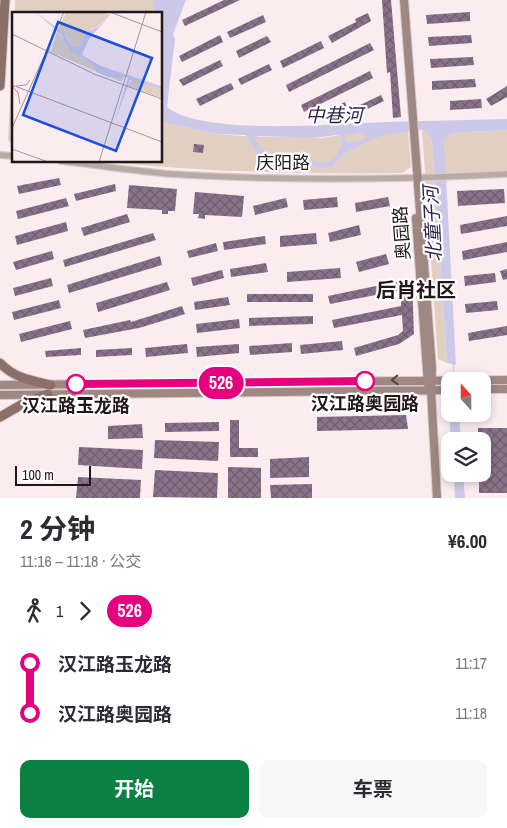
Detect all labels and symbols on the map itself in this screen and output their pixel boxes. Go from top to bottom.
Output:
inset map [12,12,162,162]
water label: 中巷河 [305,102,366,128]
street label: 庆阳路 [256,150,310,175]
water label: 北童子河 [417,181,447,263]
street label: 奥园路 [387,205,416,261]
district label: 后肖社区 [376,276,456,303]
line badge: 526 [192,367,250,399]
marker: 汉江路奥园路 [355,371,375,391]
north arrow [441,372,491,422]
marker: 汉江路玉龙路 [66,374,86,394]
one-way arrow [391,375,398,385]
place label: 汉江路奥园路 [311,391,419,416]
place label: 汉江路玉龙路 [22,393,130,418]
scale bar [15,463,91,486]

